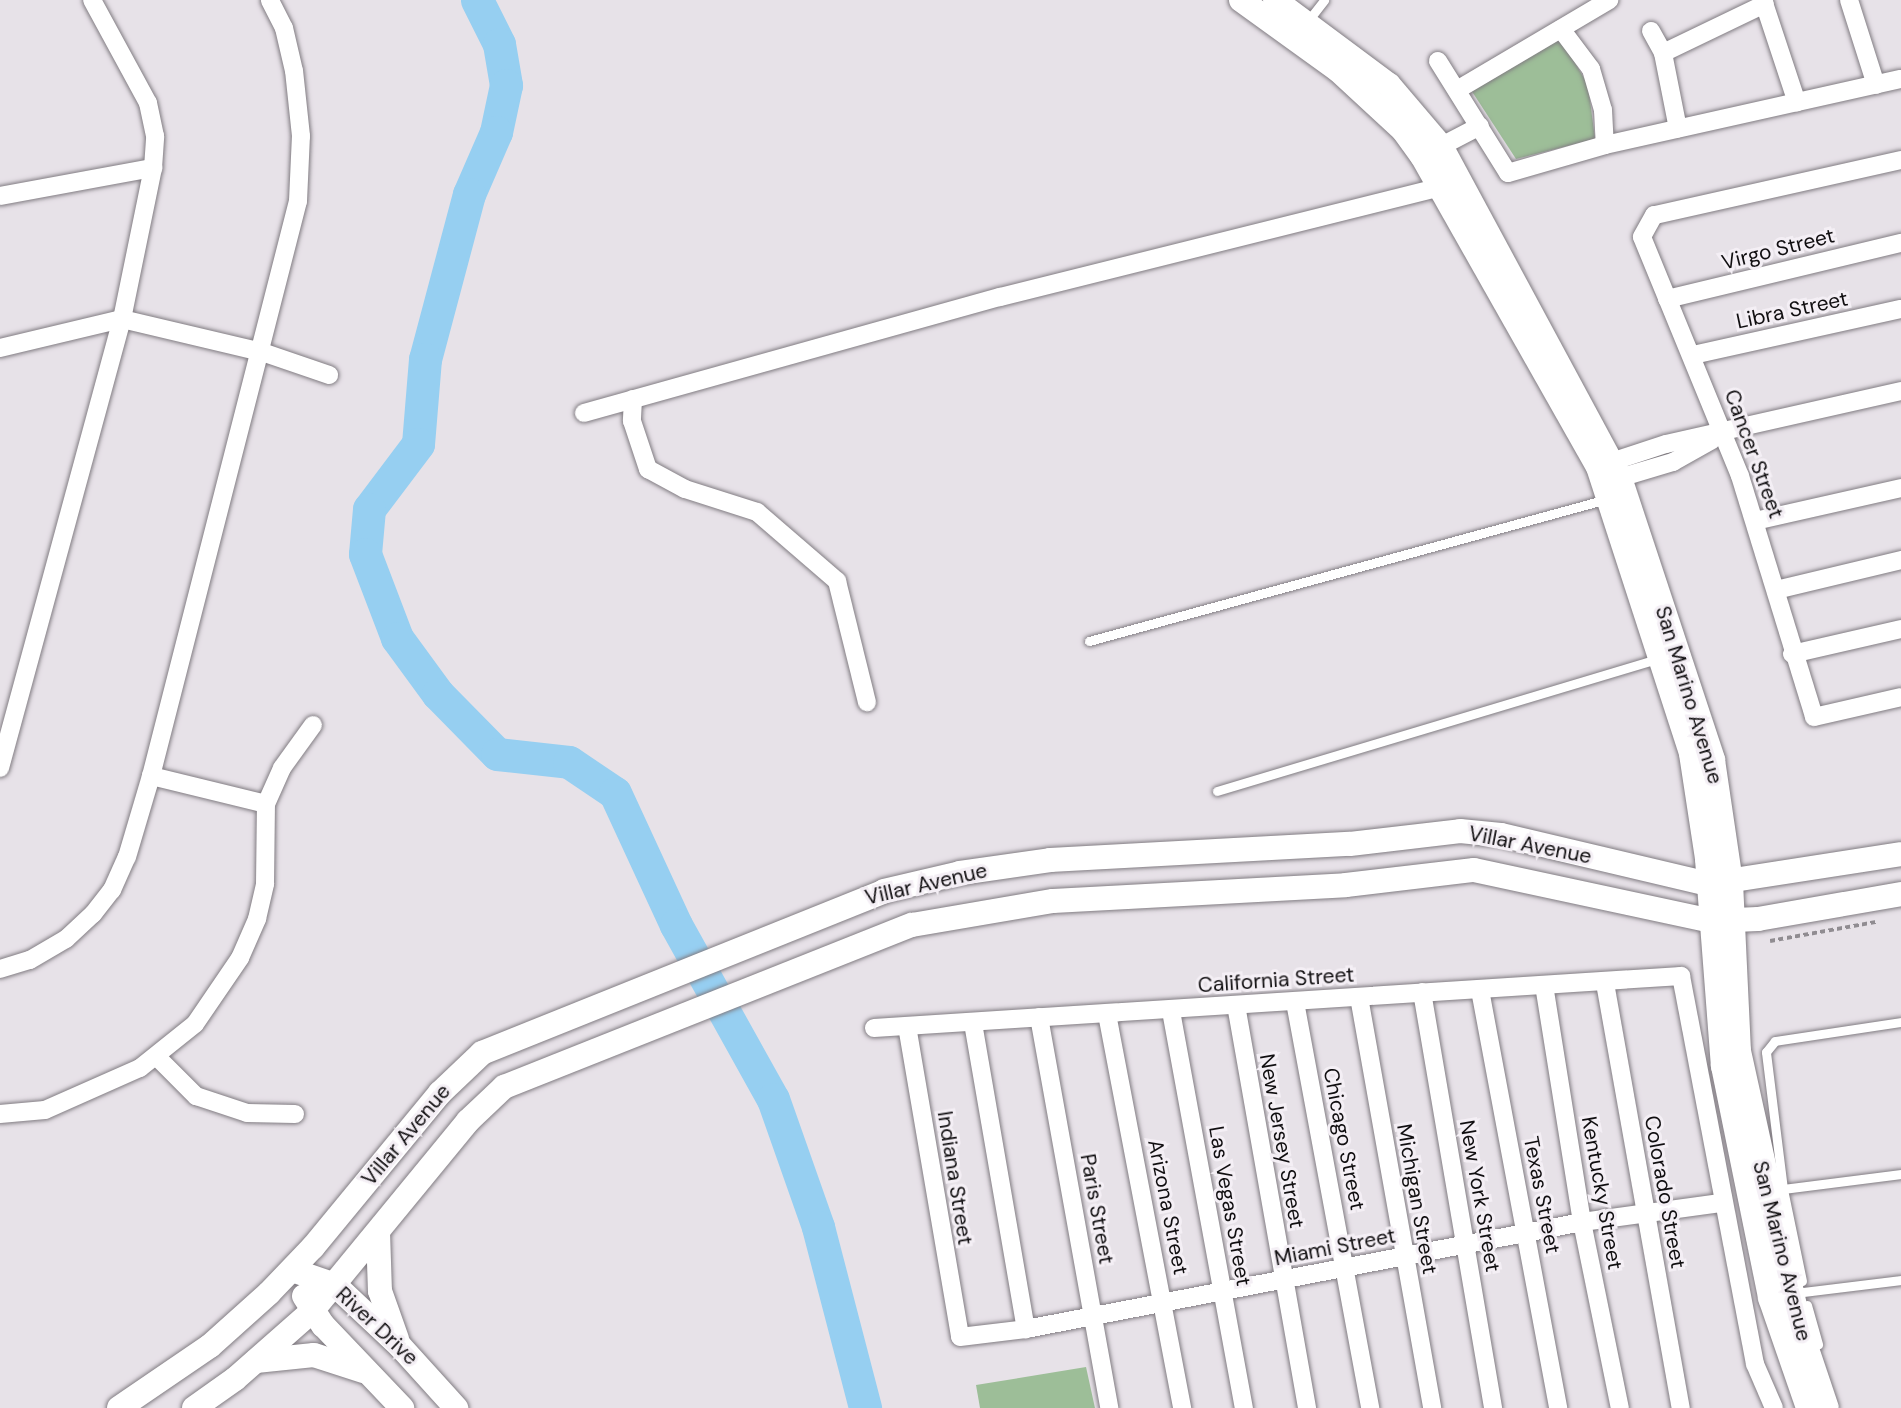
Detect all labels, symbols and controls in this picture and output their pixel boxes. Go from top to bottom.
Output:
street label: Virgo Street [1719,223,1837,275]
street label: Libra Street [1734,286,1850,334]
street label: Cancer Street [1719,386,1789,522]
street label: San Marino Avenue [1650,603,1728,787]
street label: Villar Avenue [1466,821,1594,869]
street label: Villar Avenue [862,858,990,910]
street label: California Street [1197,962,1355,998]
street label: New Jersey Street [1254,1052,1310,1230]
street label: Chicago Street [1318,1066,1370,1212]
street label: Villar Avenue [356,1079,456,1191]
street label: Indiana Street [932,1109,978,1247]
street label: Kentucky Street [1576,1114,1628,1272]
street label: Colorado Street [1639,1114,1691,1270]
street label: New York Street [1454,1118,1506,1274]
street label: Michigan Street [1391,1122,1443,1276]
street label: Las Vegas Street [1204,1124,1256,1288]
street label: Texas Street [1518,1134,1566,1256]
street label: Arizona Street [1143,1137,1193,1277]
street label: Paris Street [1075,1152,1119,1266]
street label: San Marino Avenue [1747,1158,1817,1344]
street label: Miami Street [1272,1223,1398,1271]
street label: River Drive [331,1282,423,1370]

